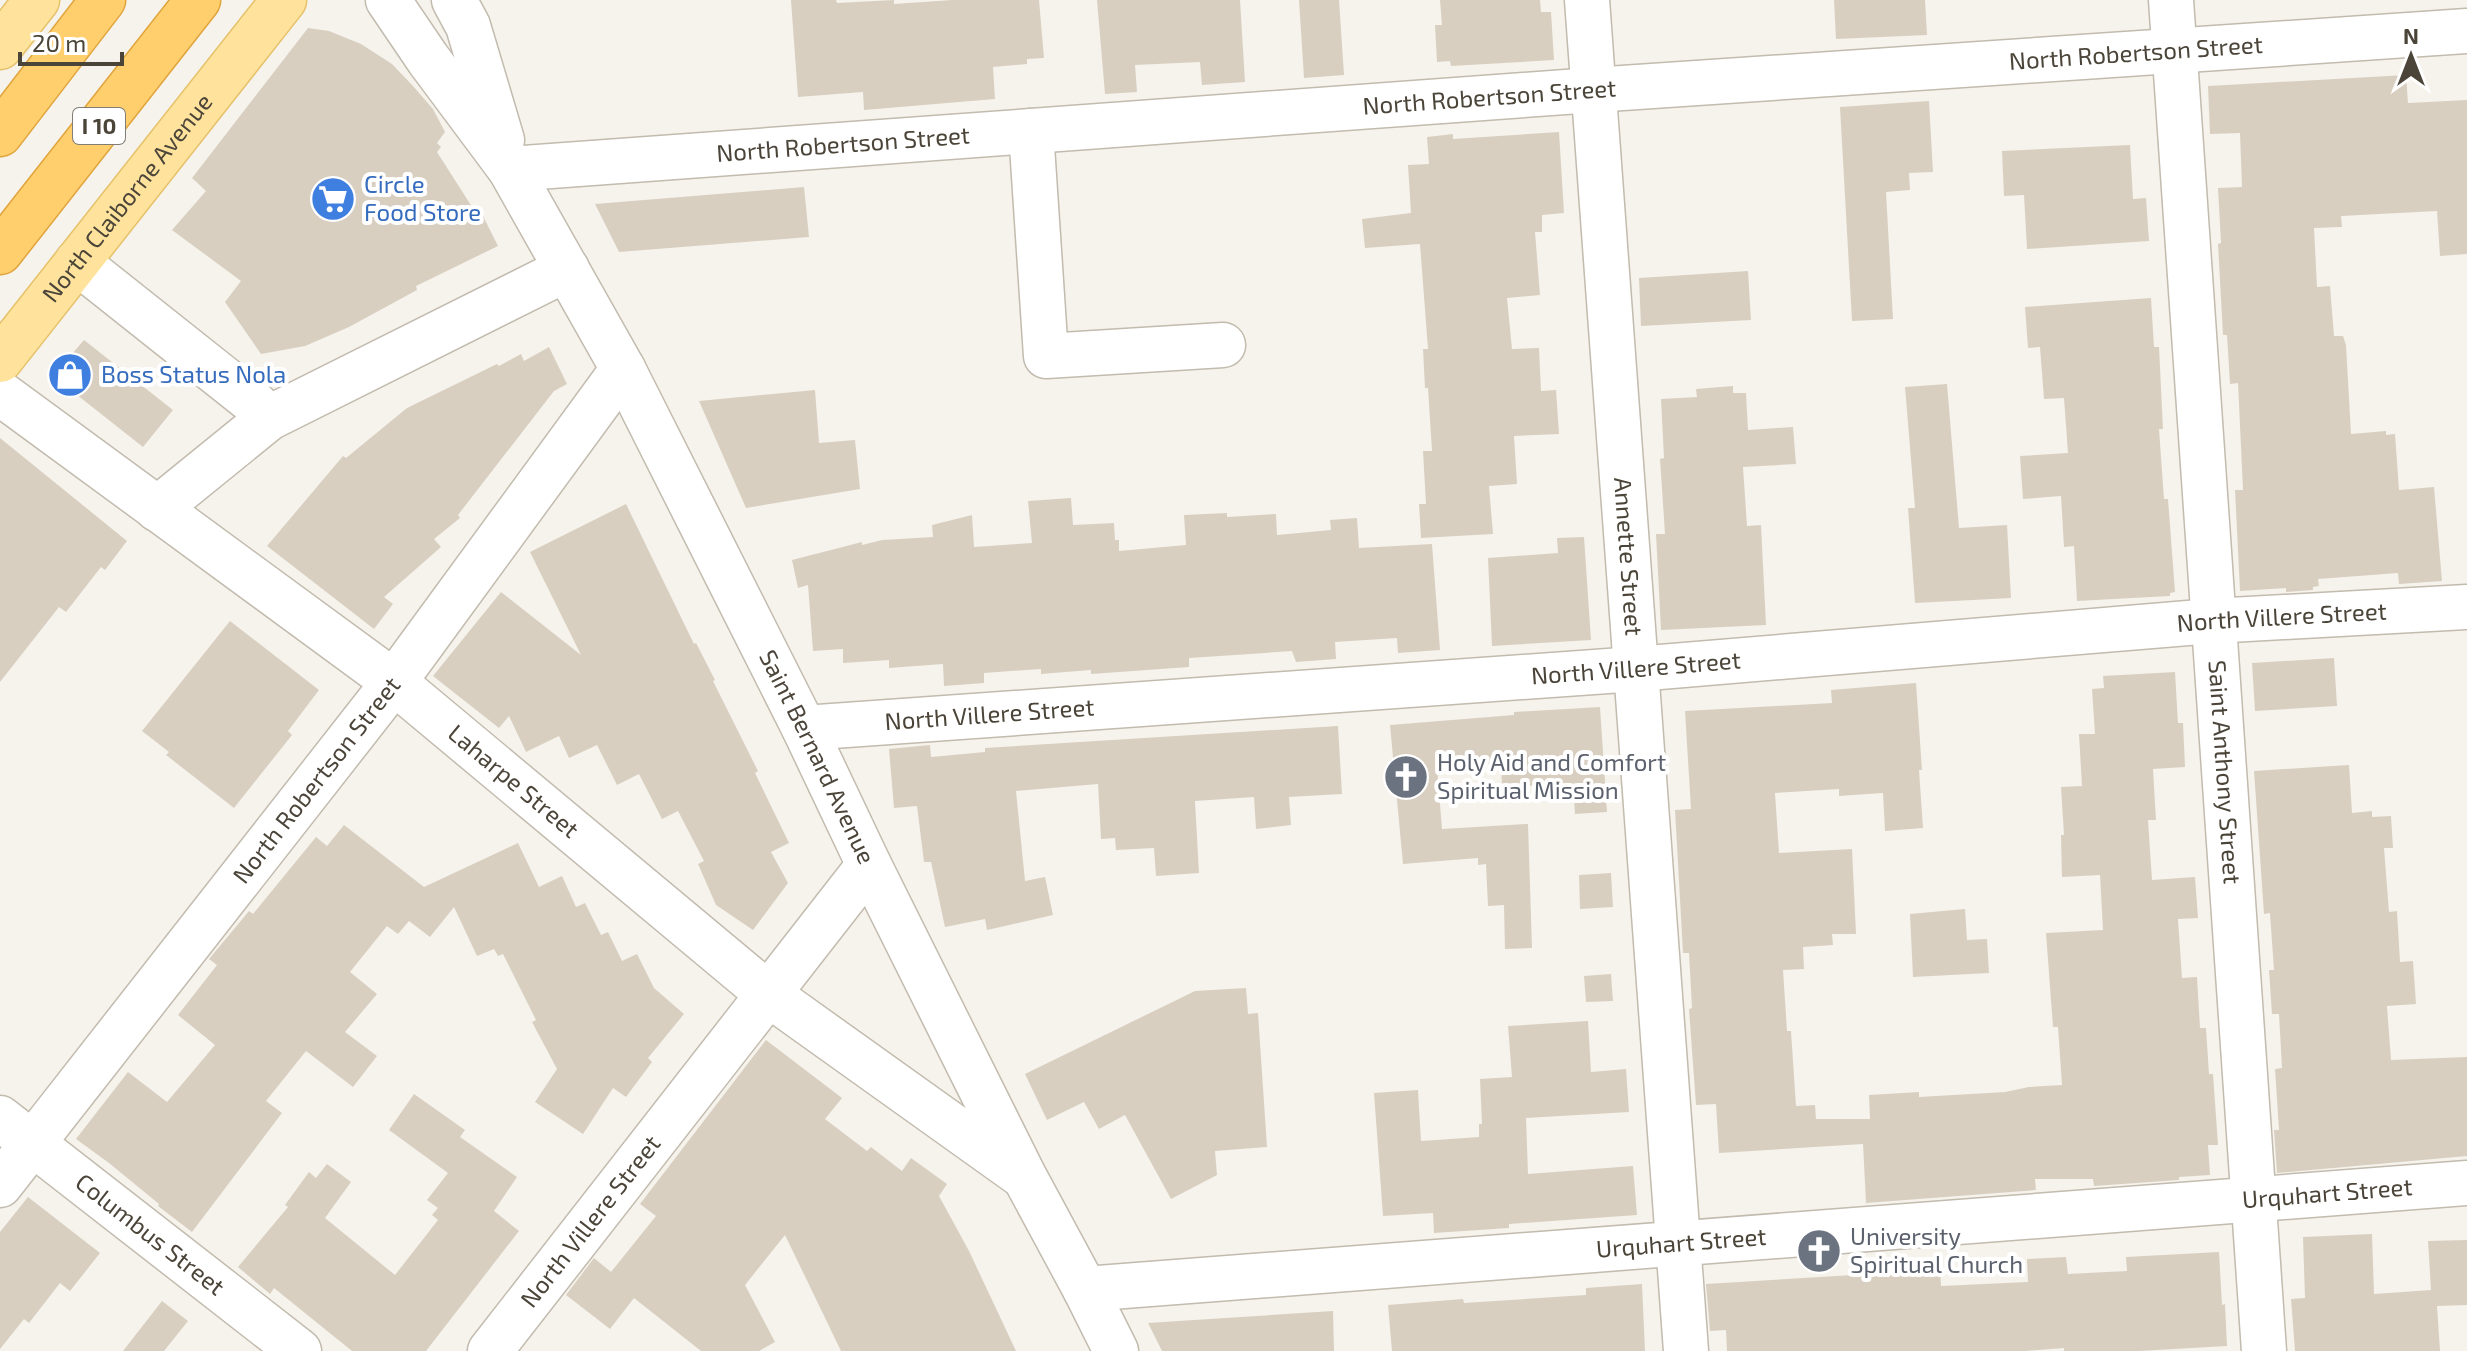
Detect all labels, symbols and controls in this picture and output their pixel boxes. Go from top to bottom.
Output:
scale bar [20,16,122,66]
north arrow [2371,16,2451,96]
text: N [2403,22,2419,48]
text: 20 m [32,28,86,57]
street label: North Robertson Street [2008,29,2264,75]
street label: North Robertson Street [1361,72,1617,120]
street label: North Claiborne Avenue [35,87,218,307]
road number: I 10 [73,108,125,144]
street label: North Robertson Street [715,119,971,167]
place label: Circle Food Store [364,169,481,226]
supermarket icon: Circle Food Store [309,175,357,223]
shop icon: Boss Status Nola [46,351,94,399]
place label: Boss Status Nola [101,359,286,388]
street label: Annette Street [1609,476,1650,637]
street label: North Villere Street [2176,595,2387,637]
street label: North Villere Street [1530,644,1742,689]
street label: Saint Bernard Avenue [754,645,882,868]
street label: Saint Anthony Street [2203,659,2248,885]
street label: North Robertson Street [226,670,406,888]
street label: North Villere Street [884,691,1095,735]
street label: Laharpe Street [443,718,585,843]
place label: Holy Aid and Comfort Spiritual Mission [1437,747,1666,804]
church icon: Holy Aid and Comfort Spiritual Mission [1382,753,1430,801]
street label: North Villere Street [514,1129,666,1313]
street label: Columbus Street [71,1167,231,1301]
street label: Urquhart Street [2241,1171,2413,1213]
street label: Urquhart Street [1595,1221,1767,1263]
place label: University Spiritual Church [1850,1221,2023,1278]
church icon: University Spiritual Church [1795,1227,1843,1275]

